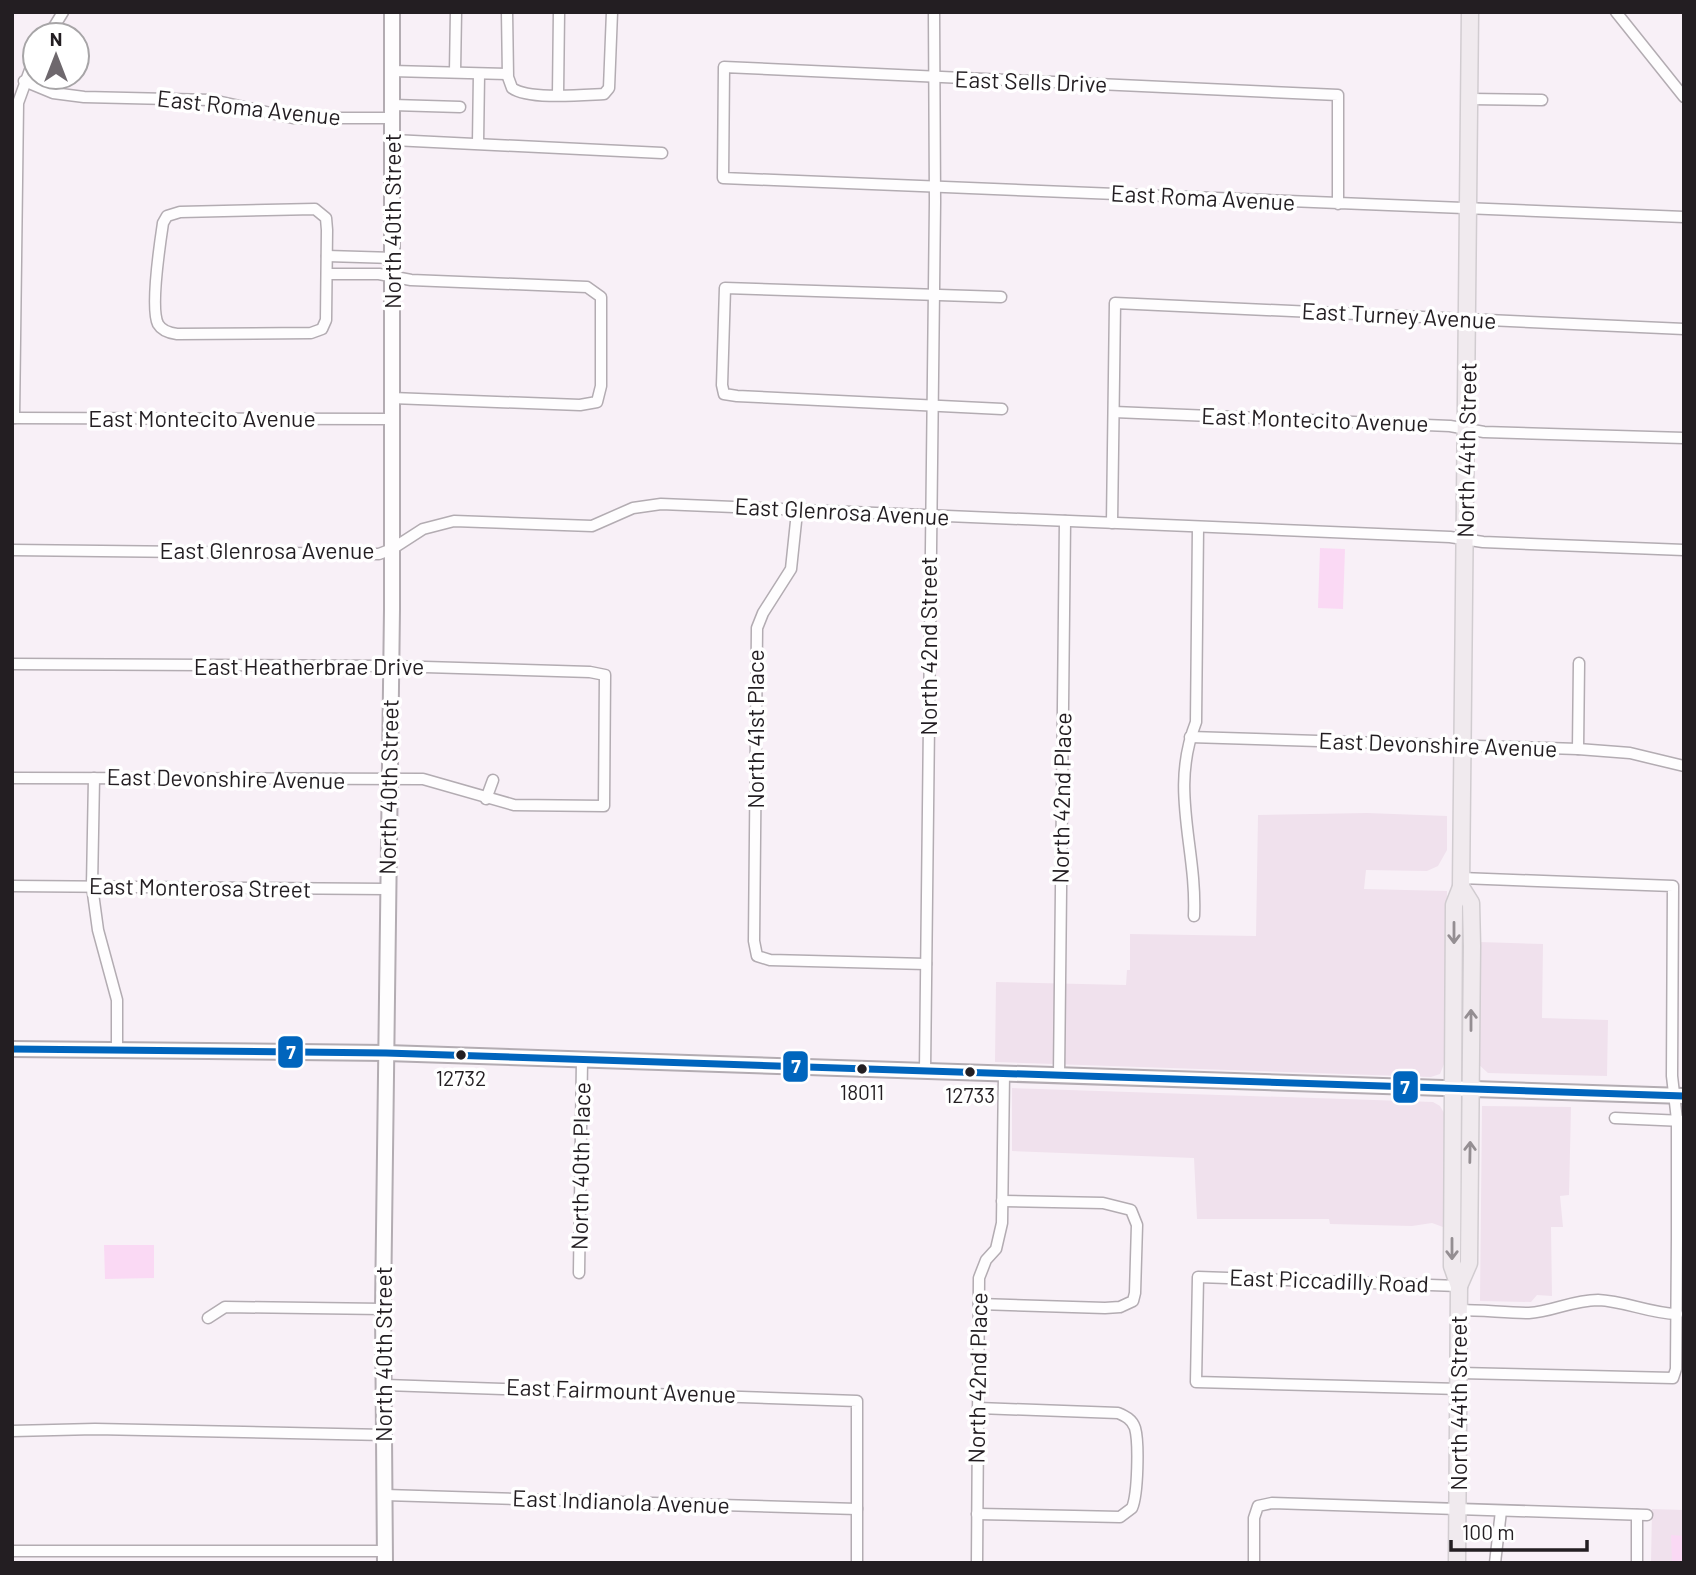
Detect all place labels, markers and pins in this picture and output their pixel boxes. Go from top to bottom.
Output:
marker: 12732 [454,1048,468,1062]
marker: 18011 [855,1062,869,1076]
place label: 12732 [436,1065,486,1090]
marker: 12733 [963,1065,977,1079]
place label: 18011 [840,1079,884,1104]
place label: 12733 [945,1082,995,1107]

